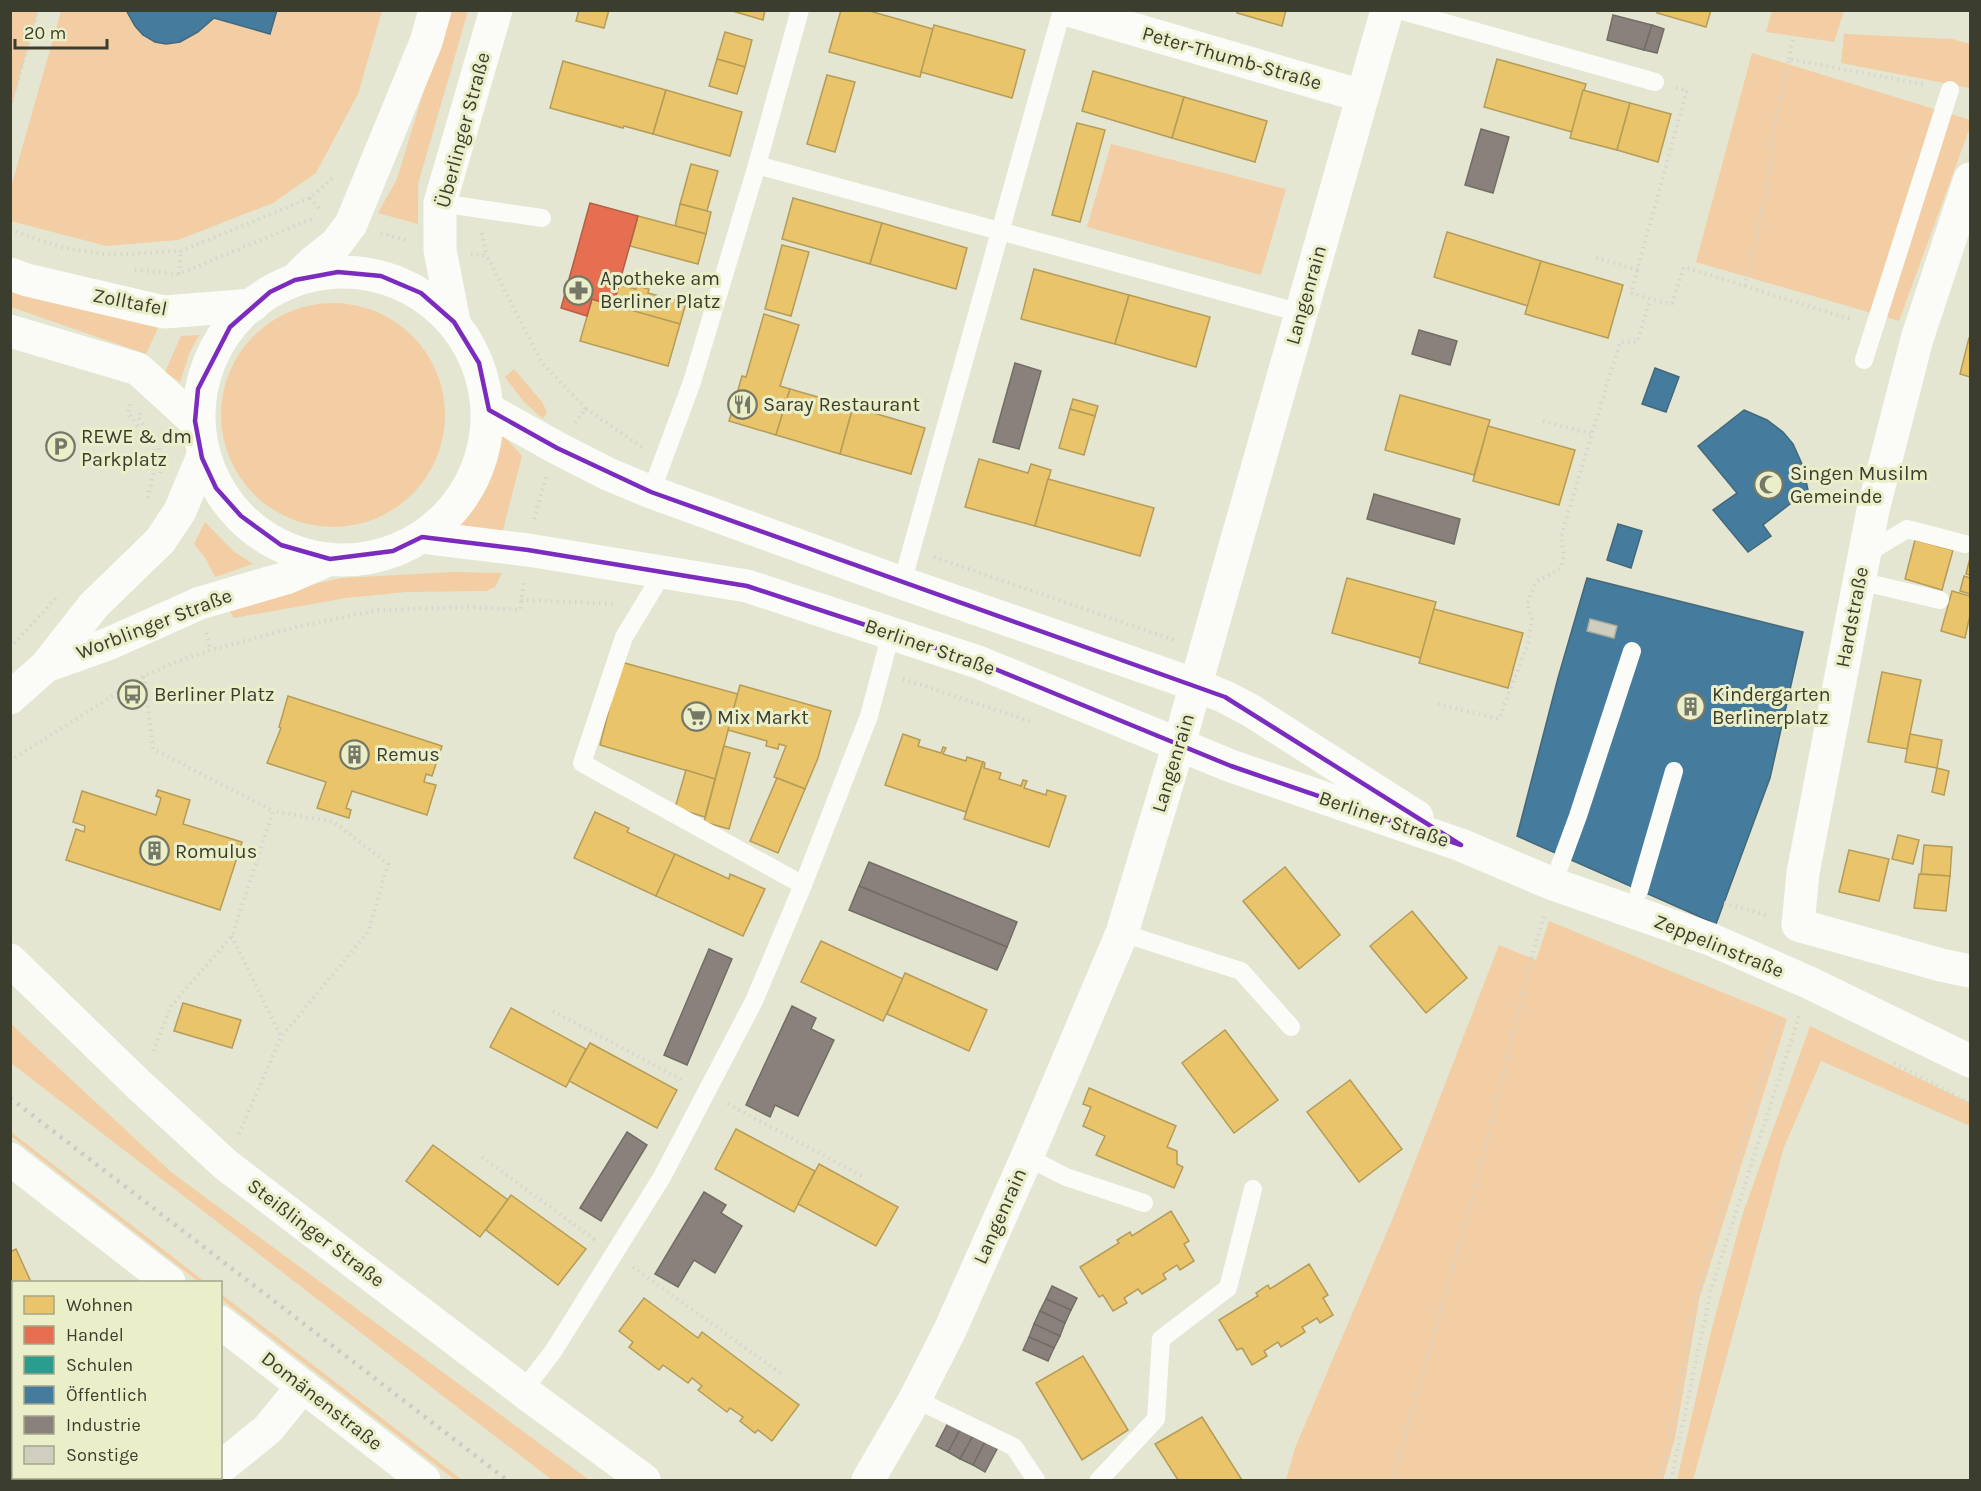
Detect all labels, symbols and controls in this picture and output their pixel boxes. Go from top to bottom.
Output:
scale bar [15,12,106,50]
street label: Peter-Thumb-Straße [1140,21,1324,95]
text: 20 m [24,22,66,44]
street label: Überlinger Straße [431,50,495,210]
street label: Langenrain [1281,243,1331,347]
place label: Apotheke am Berliner Platz [600,267,721,313]
pharmacy icon: Apotheke am Berliner Platz [563,274,595,306]
street label: Zolltafel [91,284,169,320]
restaurant icon: Saray Restaurant [726,388,758,420]
place label: Saray Restaurant [763,393,920,416]
place label: REWE & dm Parkplatz [81,425,192,471]
parking icon: REWE & dm Parkplatz [44,431,76,463]
place label: Singen Musilm Gemeinde [1790,462,1928,508]
mosque icon: Singen Musilm Gemeinde [1753,469,1785,501]
street label: Hardstraße [1831,565,1873,669]
street label: Worblinger Straße [73,584,235,664]
street label: Berliner Straße [862,614,998,680]
bus stop icon: Berliner Platz [117,678,149,710]
place label: Berliner Platz [154,683,275,706]
place label: Kindergarten Berlinerplatz [1712,683,1831,729]
building icon: Kindergarten Berlinerplatz [1675,690,1707,722]
supermarket icon: Mix Markt [680,701,712,733]
place label: Mix Markt [717,706,809,729]
street label: Langenrain [1147,711,1199,815]
building icon: Remus [339,738,371,770]
place label: Remus [376,743,440,766]
street label: Berliner Straße [1316,786,1452,852]
building icon: Romulus [138,835,170,867]
place label: Romulus [175,840,257,863]
street label: Zeppelinstraße [1651,909,1787,983]
street label: Langenrain [969,1165,1031,1267]
street label: Steißlinger Straße [243,1174,389,1292]
legend [12,1281,222,1479]
text: Wohnen [66,1294,133,1316]
text: Handel [66,1324,124,1346]
street label: Domänenstraße [257,1347,387,1455]
text: Schulen [66,1354,133,1376]
text: Öffentlich [66,1384,147,1406]
text: Industrie [66,1414,141,1436]
text: Sonstige [66,1444,139,1466]

